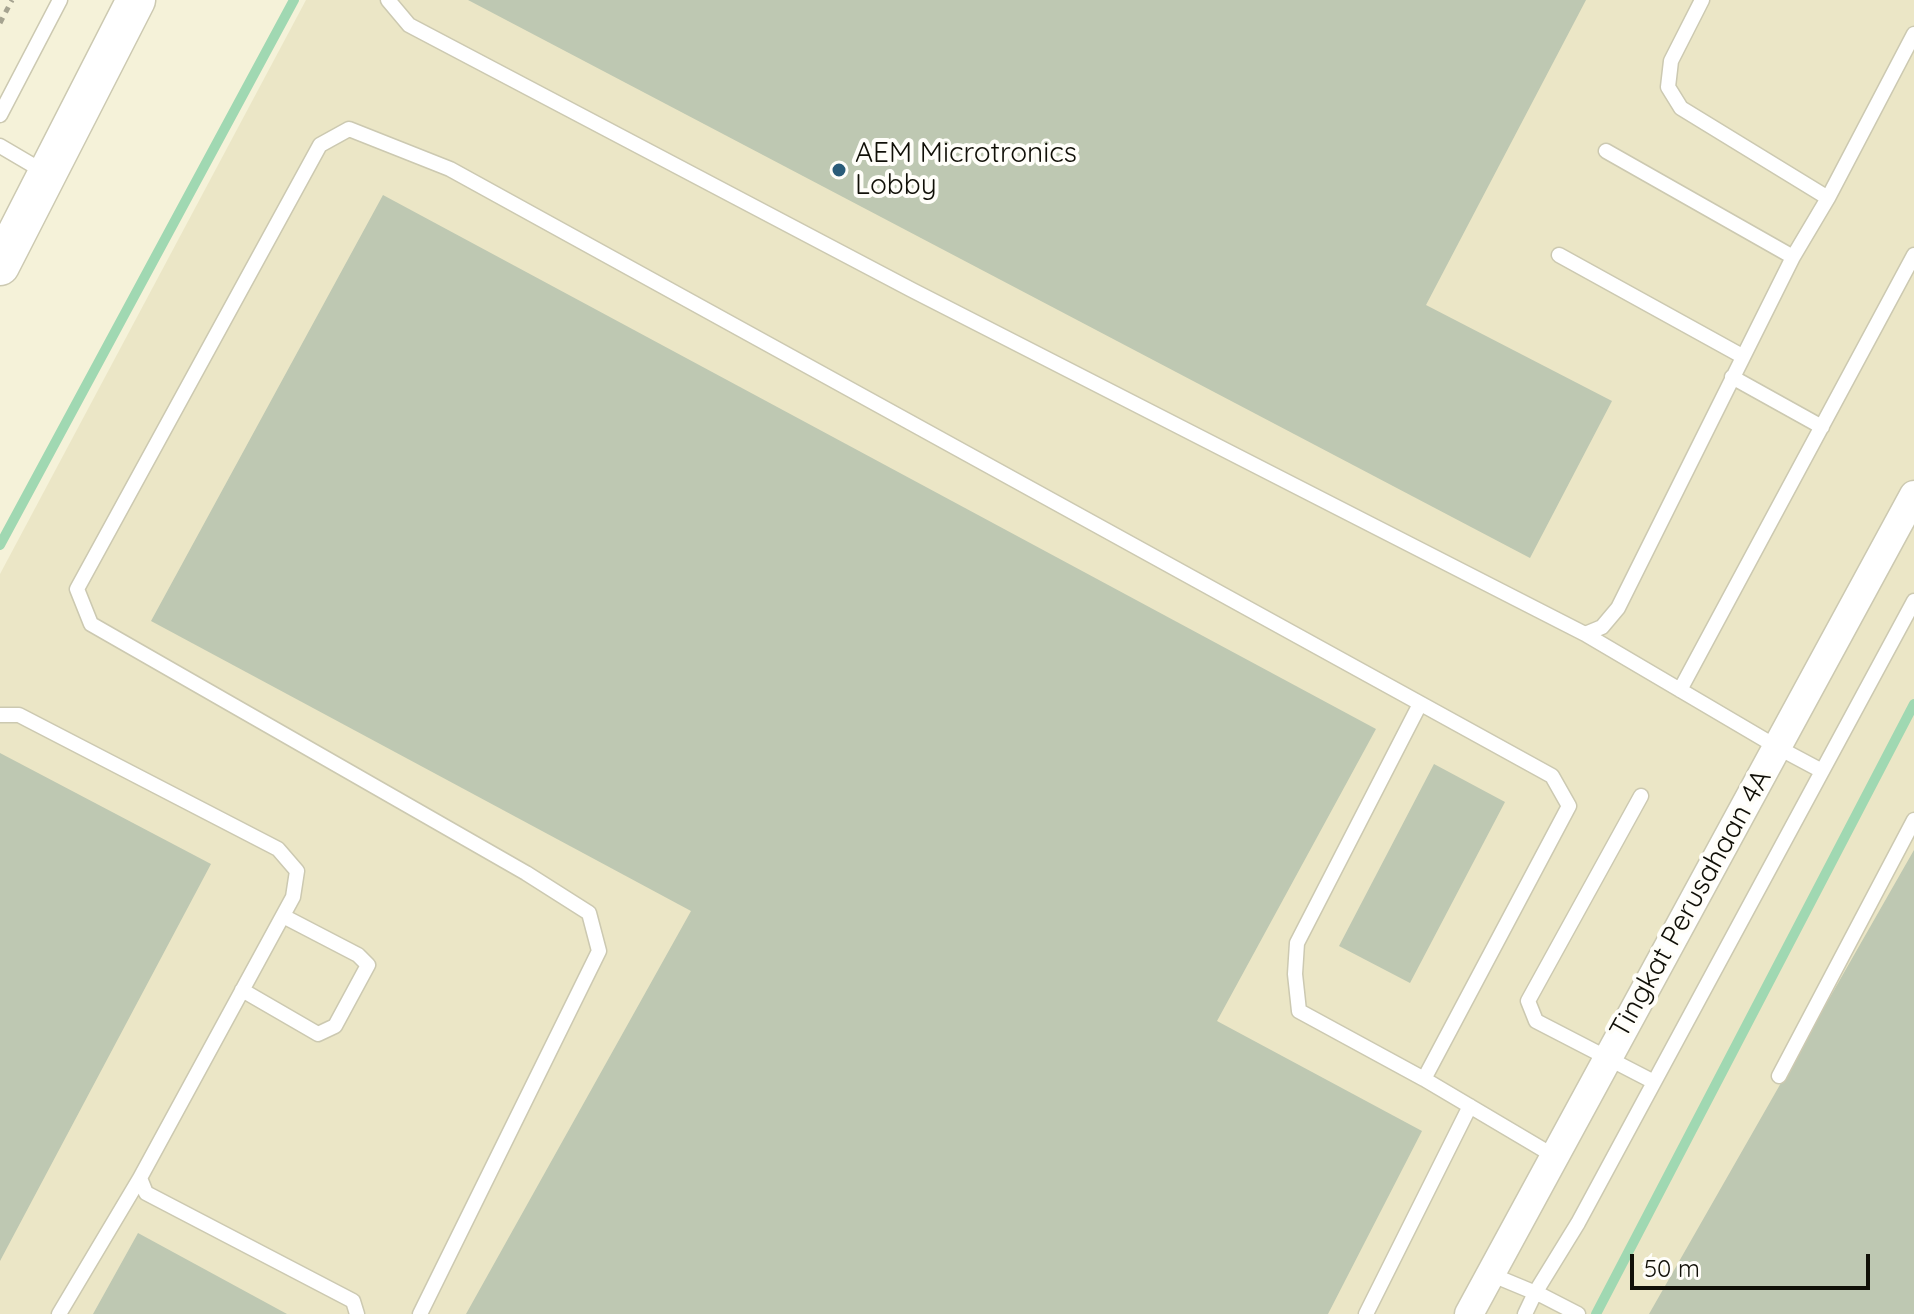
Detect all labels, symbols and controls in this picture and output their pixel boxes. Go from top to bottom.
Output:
place label: AEM Microtronics Lobby [855,137,1077,203]
marker: AEM Microtronics Lobby [830,161,848,179]
street label: Tingkat Perusahaan 4A [1603,764,1779,1044]
scale bar [1634,1238,1874,1288]
text: 50 m [1644,1253,1700,1283]

